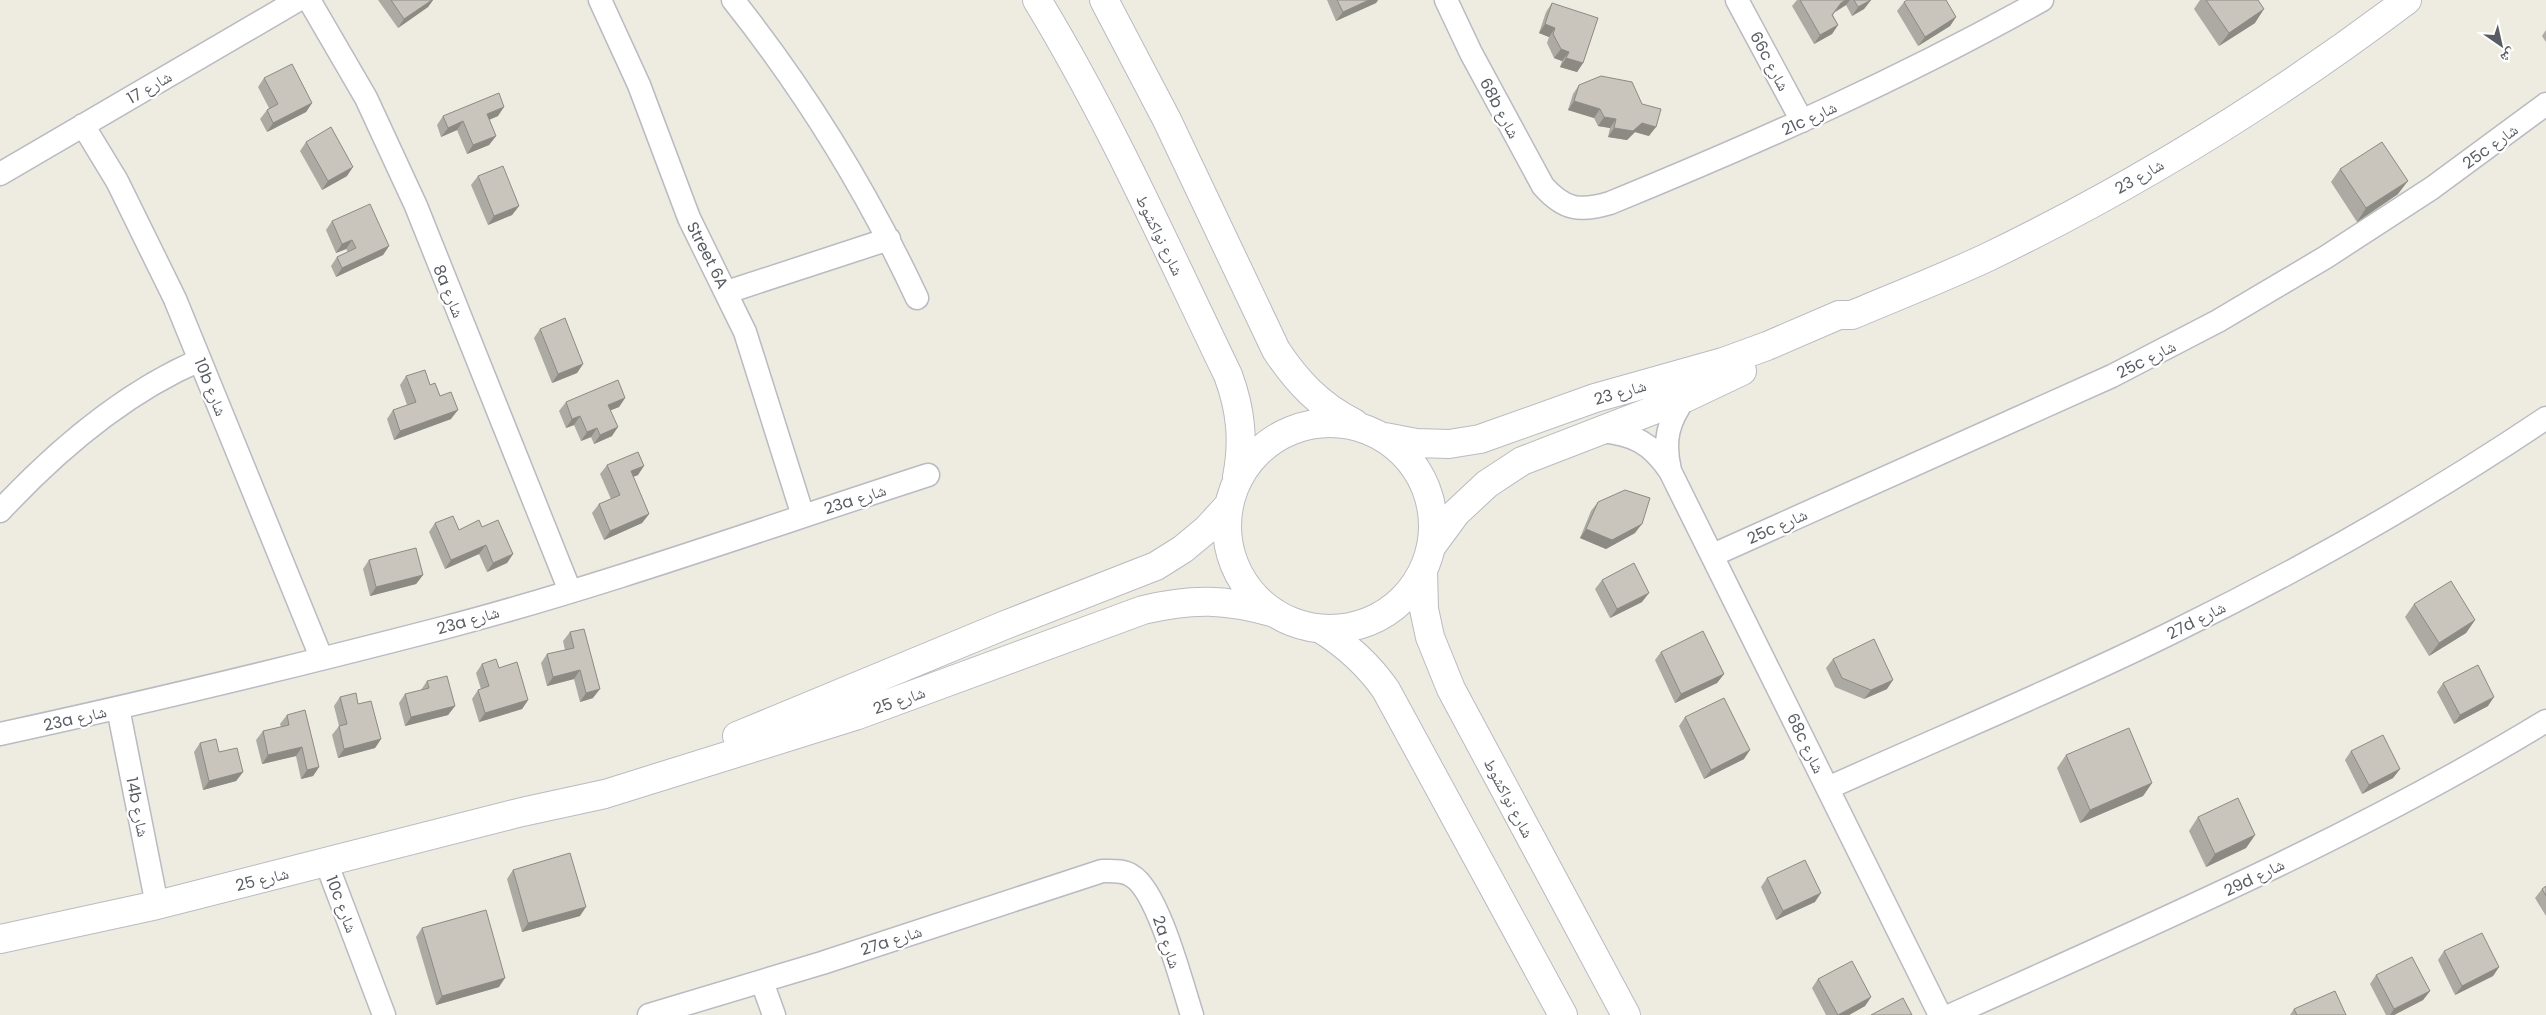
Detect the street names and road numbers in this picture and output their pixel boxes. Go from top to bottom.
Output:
street label: 66c شارع [1744,27,1795,95]
street label: شارع 17 [122,65,176,110]
street label: 68b شارع [1474,74,1525,143]
street label: 21c شارع [1778,96,1841,141]
street label: 25c شارع [2458,118,2523,174]
street label: شارع 23 [2110,153,2168,200]
street label: شارع نواكشوط [1130,191,1189,280]
street label: Street 6A [681,218,734,293]
street label: 8a شارع [427,261,470,321]
street label: 25c شارع [2113,335,2180,384]
street label: 10b شارع [189,355,233,420]
street label: شارع 23 [1591,374,1649,411]
street label: 23a شارع [821,479,889,520]
street label: 25c شارع [1743,503,1811,550]
street label: 27d شارع [2163,596,2230,645]
street label: 23a شارع [434,601,502,640]
street label: شارع 25 [870,681,928,720]
street label: 23a شارع [41,700,109,737]
street label: 68c شارع [1781,709,1830,777]
street label: شارع نواكشوط [1478,754,1539,842]
street label: 14b شارع [120,775,155,839]
street label: 29d شارع [2220,853,2288,902]
street label: شارع 25 [233,862,291,897]
street label: 10c شارع [320,872,363,936]
street label: 2a شارع [1147,913,1186,972]
street label: 27a شارع [857,920,925,961]

